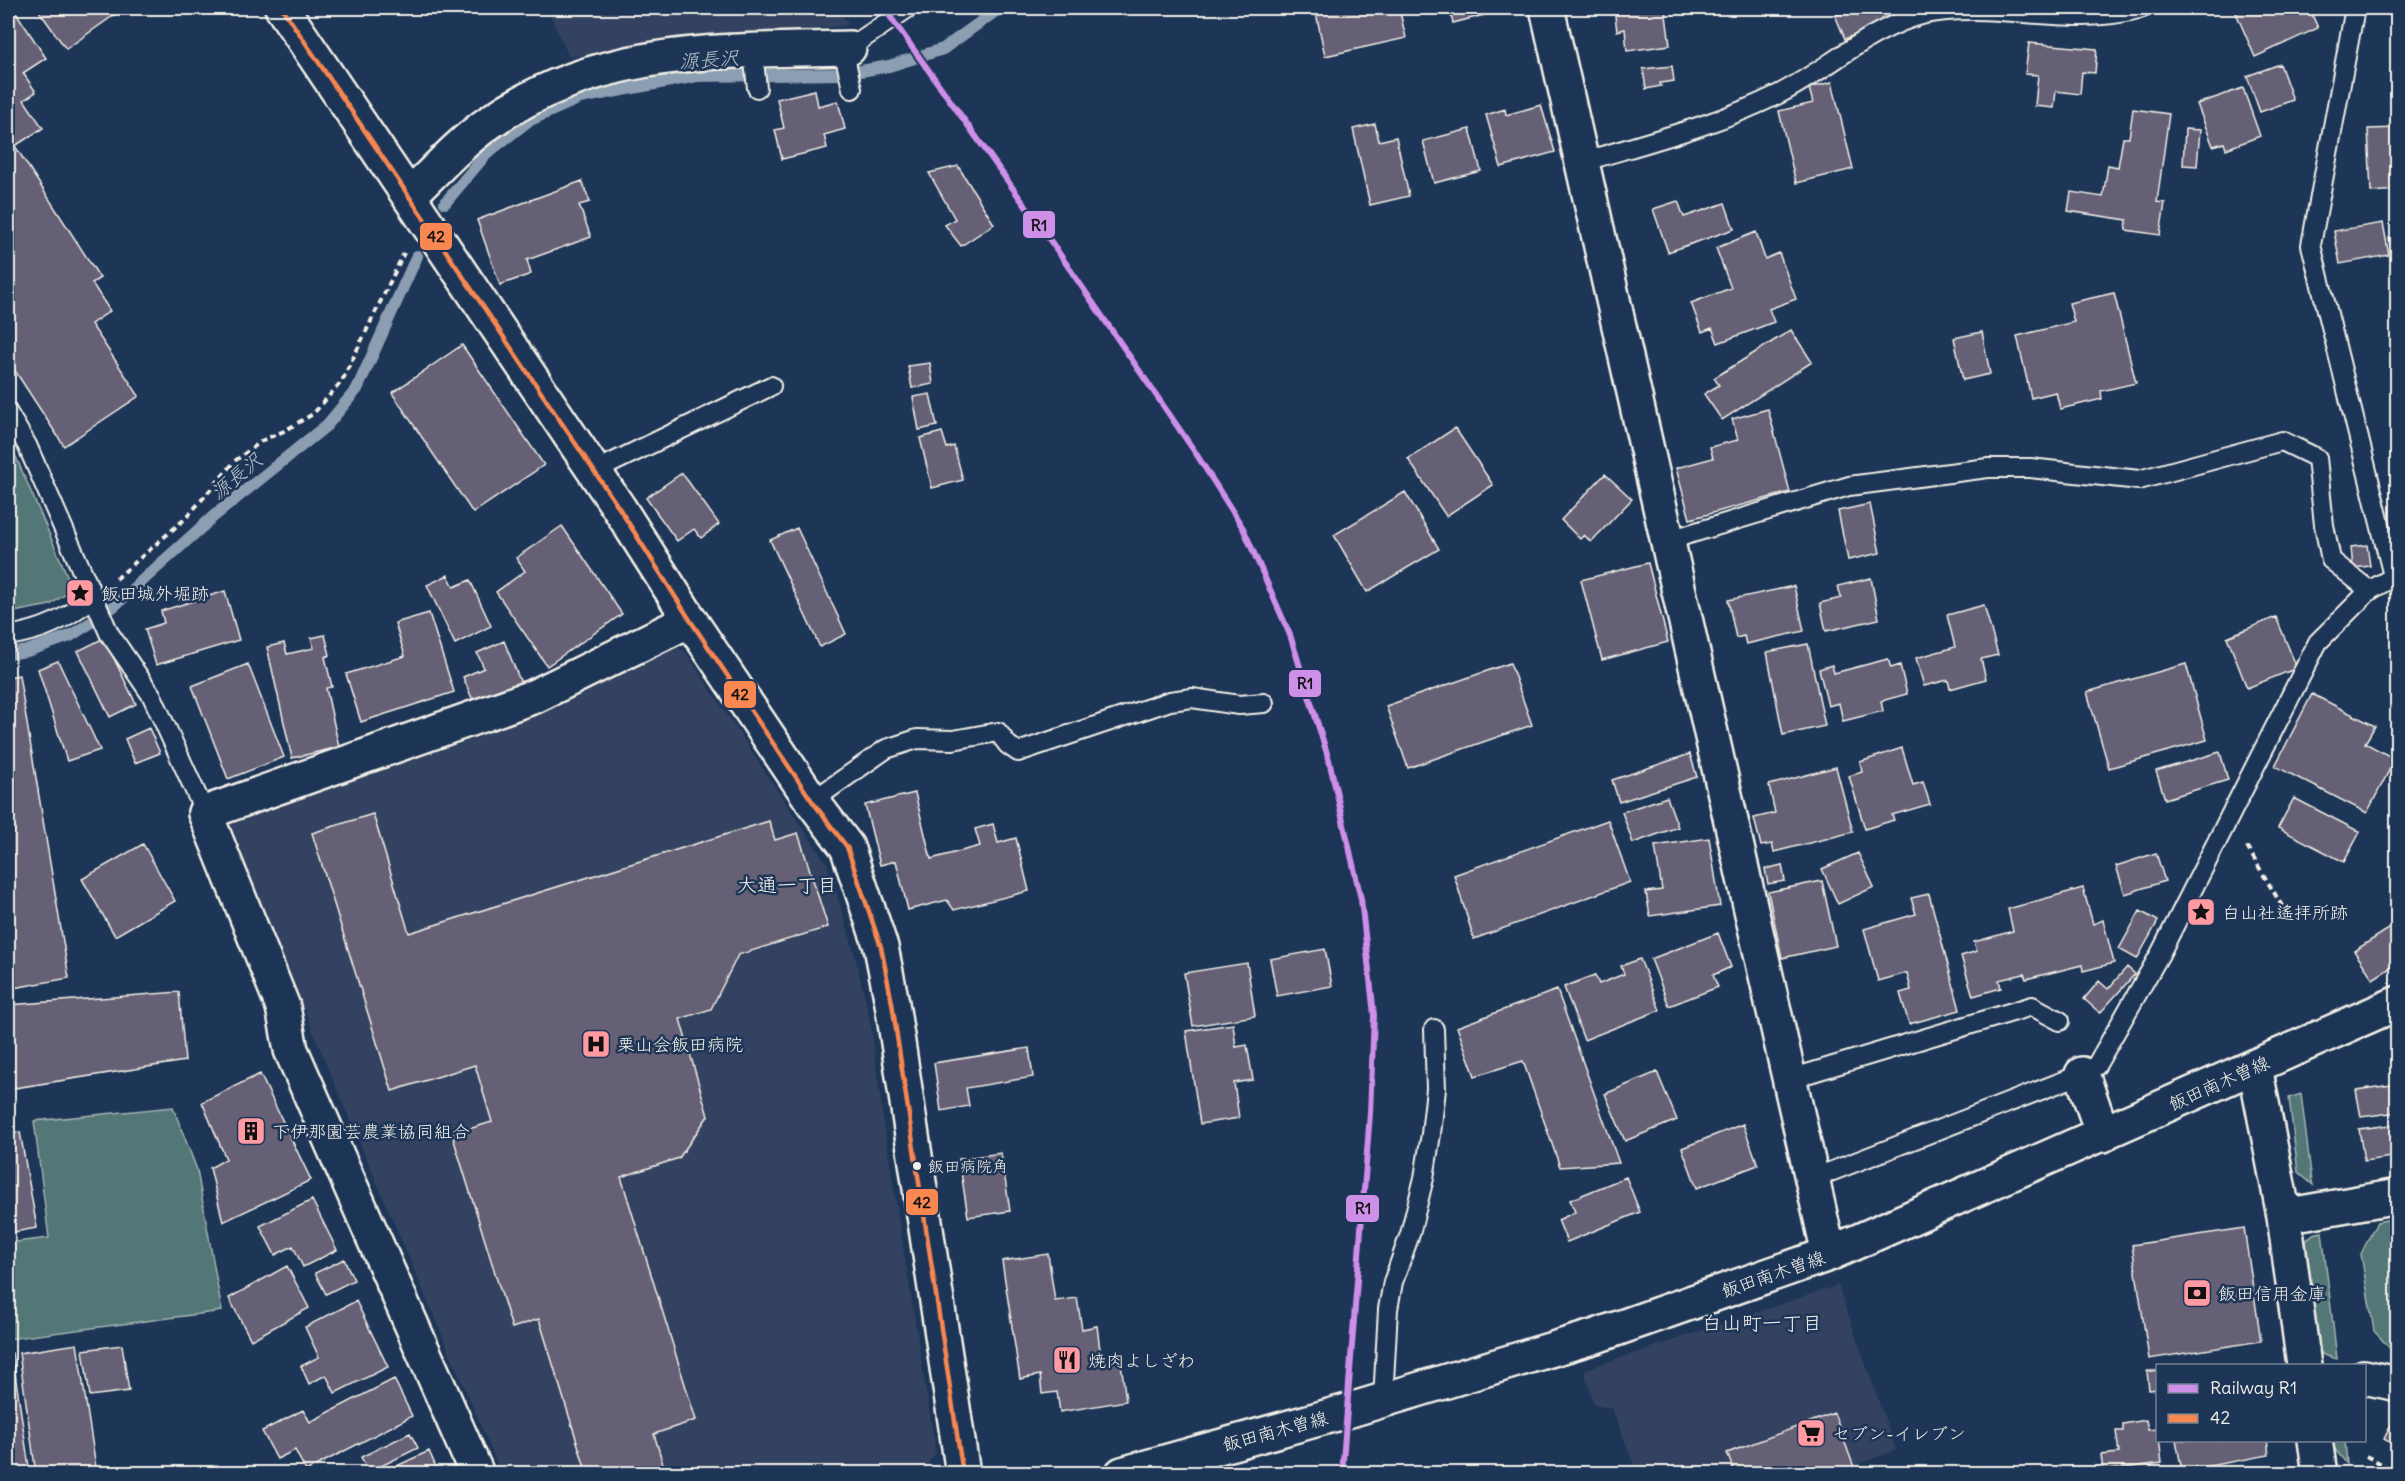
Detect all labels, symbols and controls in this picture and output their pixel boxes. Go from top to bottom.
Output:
water label: 源長沢 [678,44,741,74]
line badge: R1 [1022,210,1056,239]
text: R1 [1031,215,1047,235]
line badge: 42 [419,222,453,251]
text: 42 [427,226,445,246]
water label: 源長沢 [205,446,268,505]
place icon: 飯田城外堀跡 [64,577,96,609]
place label: 飯田城外堀跡 [101,582,209,605]
line badge: R1 [1288,669,1322,698]
text: R1 [1297,673,1313,693]
line badge: 42 [723,680,757,709]
text: 42 [731,684,749,704]
district label: 大通一丁目 [737,872,837,897]
place icon: 白山社遙拝所跡 [2185,896,2217,928]
place label: 白山社遙拝所跡 [2222,901,2348,924]
hospital icon: 栗山会飯田病院 [580,1028,612,1060]
place label: 栗山会飯田病院 [617,1033,743,1056]
street label: 飯田南木曽線 [2165,1051,2273,1115]
building icon: 下伊那園芸農業協同組合 [235,1115,267,1147]
place label: 下伊那園芸農業協同組合 [272,1120,470,1143]
place label: 飯田病院角 [928,1156,1008,1176]
marker: 飯田病院角 [911,1160,923,1172]
line badge: 42 [905,1188,939,1216]
text: 42 [913,1192,931,1212]
line badge: R1 [1345,1194,1380,1223]
text: R1 [1355,1198,1371,1218]
street label: 飯田南木曽線 [1718,1246,1828,1302]
bank icon: 飯田信用金庫 [2181,1277,2213,1309]
place label: 飯田信用金庫 [2218,1282,2326,1305]
district label: 白山町一丁目 [1702,1310,1822,1335]
restaurant icon: 焼肉よしざわ [1051,1344,1083,1376]
place label: 焼肉よしざわ [1088,1349,1195,1372]
legend [2156,1364,2366,1442]
text: Railway R1 [2210,1376,2297,1399]
street label: 飯田南木曽線 [1220,1406,1330,1456]
text: 42 [2210,1406,2230,1429]
supermarket icon: セブン-イレブン [1795,1417,1827,1449]
place label: セブン-イレブン [1832,1422,1966,1445]

